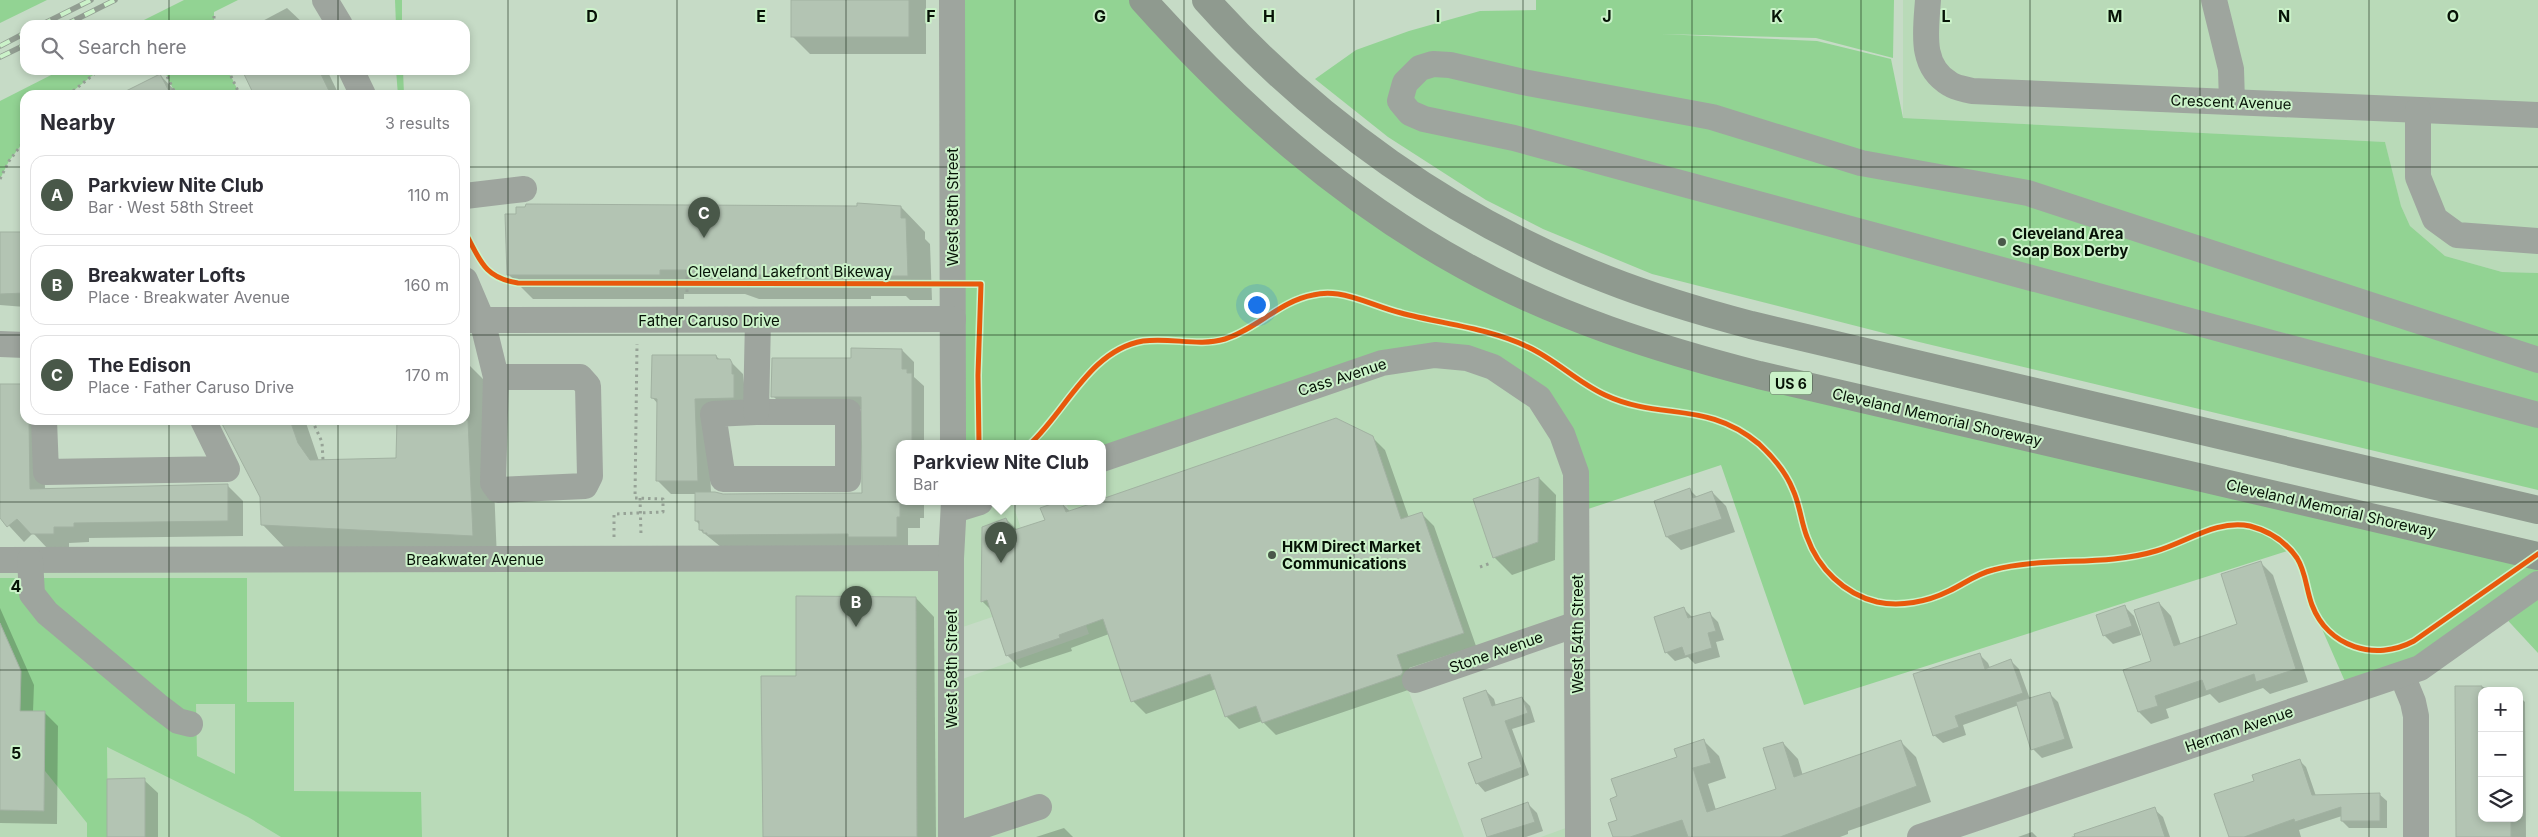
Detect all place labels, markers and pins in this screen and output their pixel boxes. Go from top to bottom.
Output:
pin: C [688,197,720,238]
place label: Cleveland Area Soap Box Derby [2012,224,2128,260]
marker: Cleveland Area Soap Box Derby [1996,236,2008,248]
pin: A [985,522,1017,563]
place label: HKM Direct Market Communications [1282,537,1421,573]
marker: HKM Direct Market Communications [1266,549,1278,561]
pin: B [840,586,872,627]

